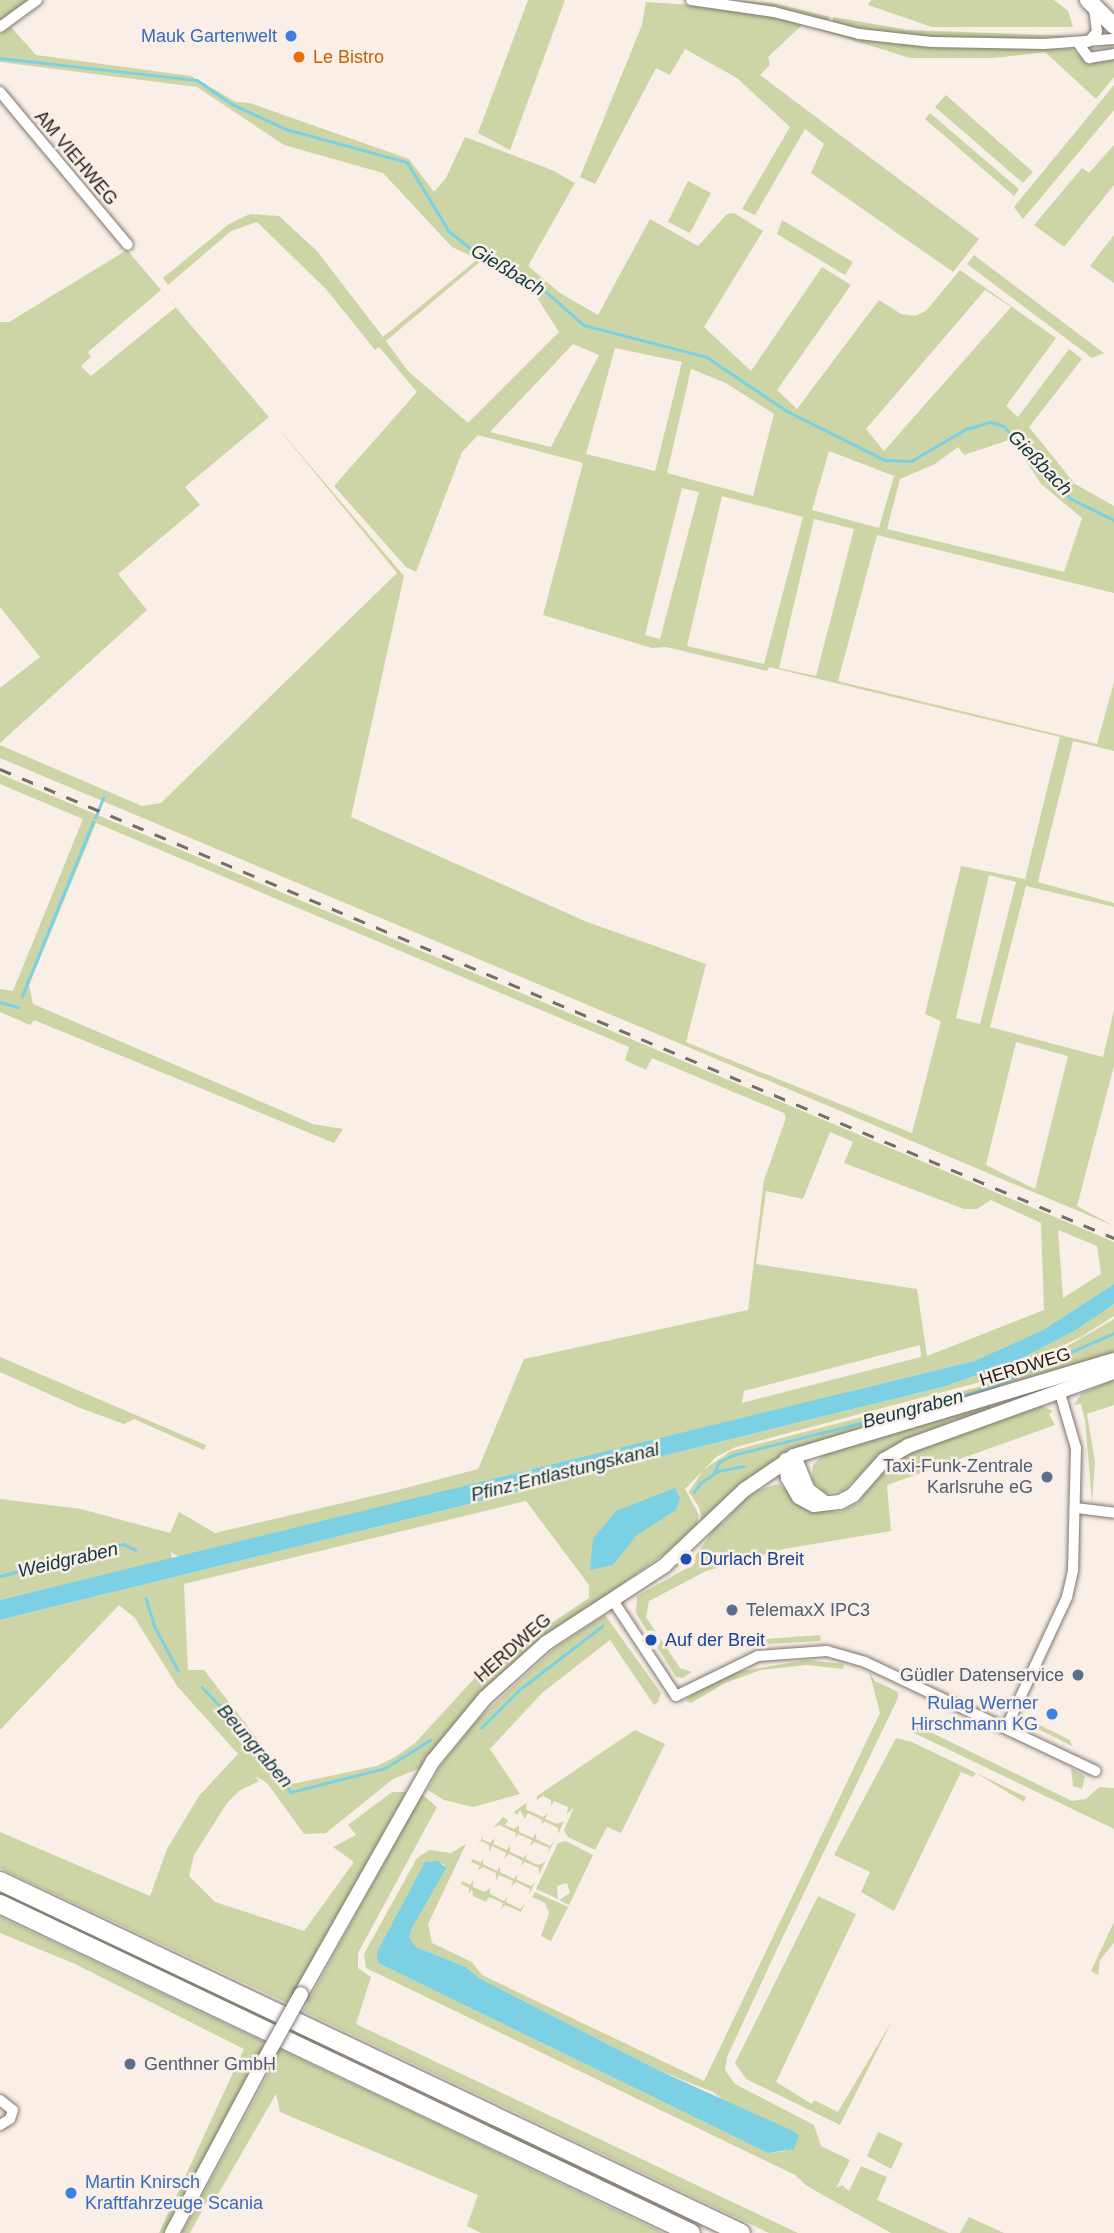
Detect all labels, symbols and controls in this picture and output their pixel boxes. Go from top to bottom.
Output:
place label: Mauk Gartenwelt [141,25,277,47]
marker: Mauk Gartenwelt [283,28,299,44]
place label: Le Bistro [313,46,384,68]
marker: Le Bistro [291,49,307,65]
street label: AM VIEHWEG [30,106,122,210]
water label: Gießbach [467,239,549,301]
water label: Gießbach [1003,425,1077,501]
street label: HERDWEG [977,1343,1073,1391]
water label: Beungraben [860,1385,966,1433]
water label: Pfinz-Entlastungskanal [468,1438,662,1506]
place label: Taxi-Funk-Zentrale Karlsruhe eG [883,1456,1033,1498]
marker: Taxi-Funk-Zentrale Karlsruhe eG [1039,1469,1055,1485]
water label: Weidgraben [16,1537,120,1583]
place label: Durlach Breit [700,1548,804,1570]
marker: Durlach Breit [678,1551,694,1567]
place label: TelemaxX IPC3 [746,1599,870,1621]
marker: TelemaxX IPC3 [724,1602,740,1618]
street label: HERDWEG [470,1609,556,1687]
place label: Auf der Breit [665,1629,765,1651]
marker: Auf der Breit [643,1632,659,1648]
place label: Güdler Datenservice [900,1664,1064,1686]
marker: Güdler Datenservice [1070,1667,1086,1683]
place label: Rulag Werner Hirschmann KG [911,1693,1038,1736]
water label: Beungraben [212,1699,298,1793]
marker: Rulag Werner Hirschmann KG [1044,1706,1060,1722]
place label: Genthner GmbH [144,2053,276,2075]
marker: Genthner GmbH [122,2056,138,2072]
place label: Martin Knirsch Kraftfahrzeuge Scania [85,2172,263,2214]
marker: Martin Knirsch Kraftfahrzeuge Scania [63,2185,79,2201]

